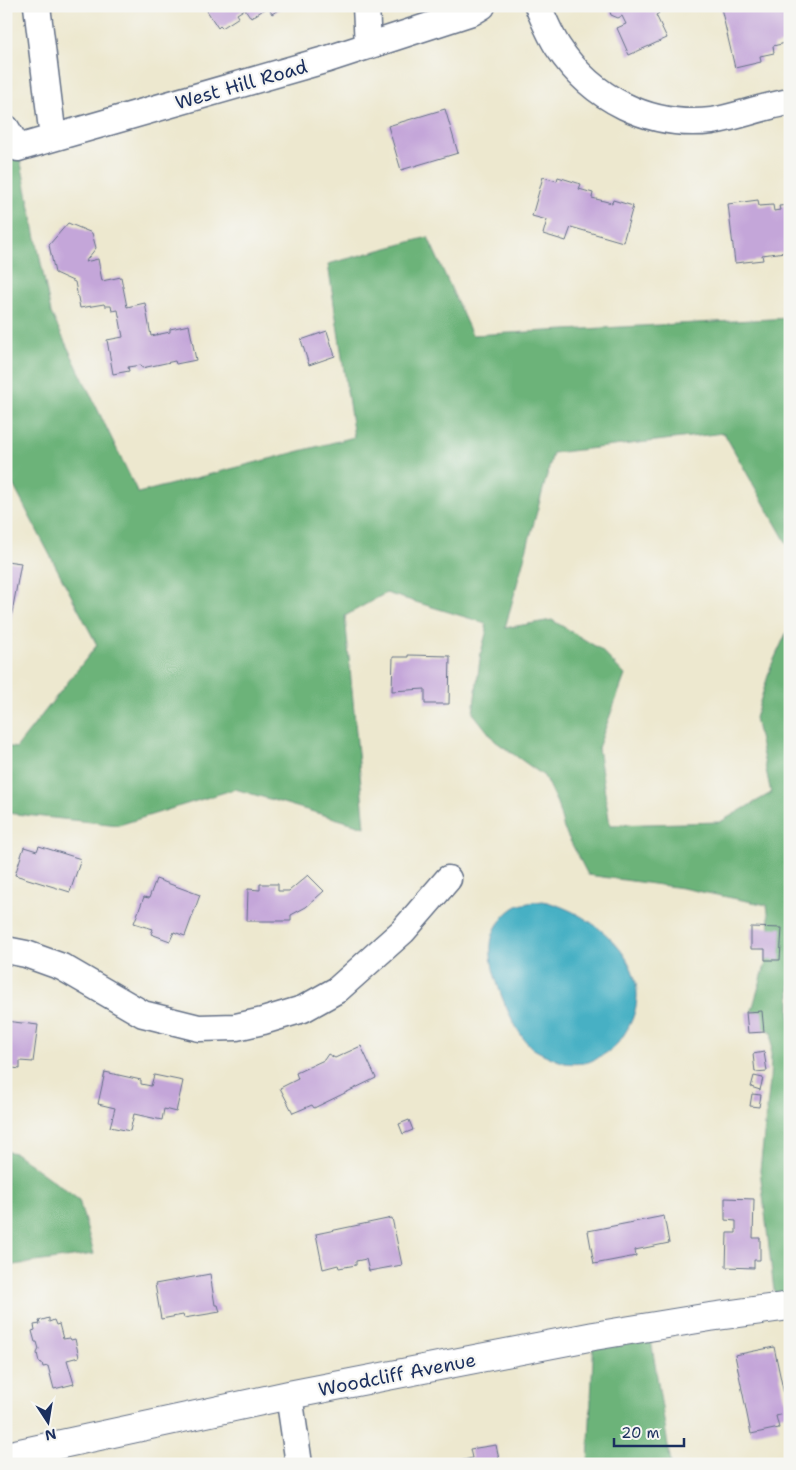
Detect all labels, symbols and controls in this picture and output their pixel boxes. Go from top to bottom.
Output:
street label: West Hill Road [172,54,310,115]
street label: Woodcliff Avenue [316,1347,478,1402]
north arrow [22,1398,72,1448]
scale bar [614,1415,684,1447]
text: 20 m [621,1423,660,1443]
text: N [43,1425,58,1445]

